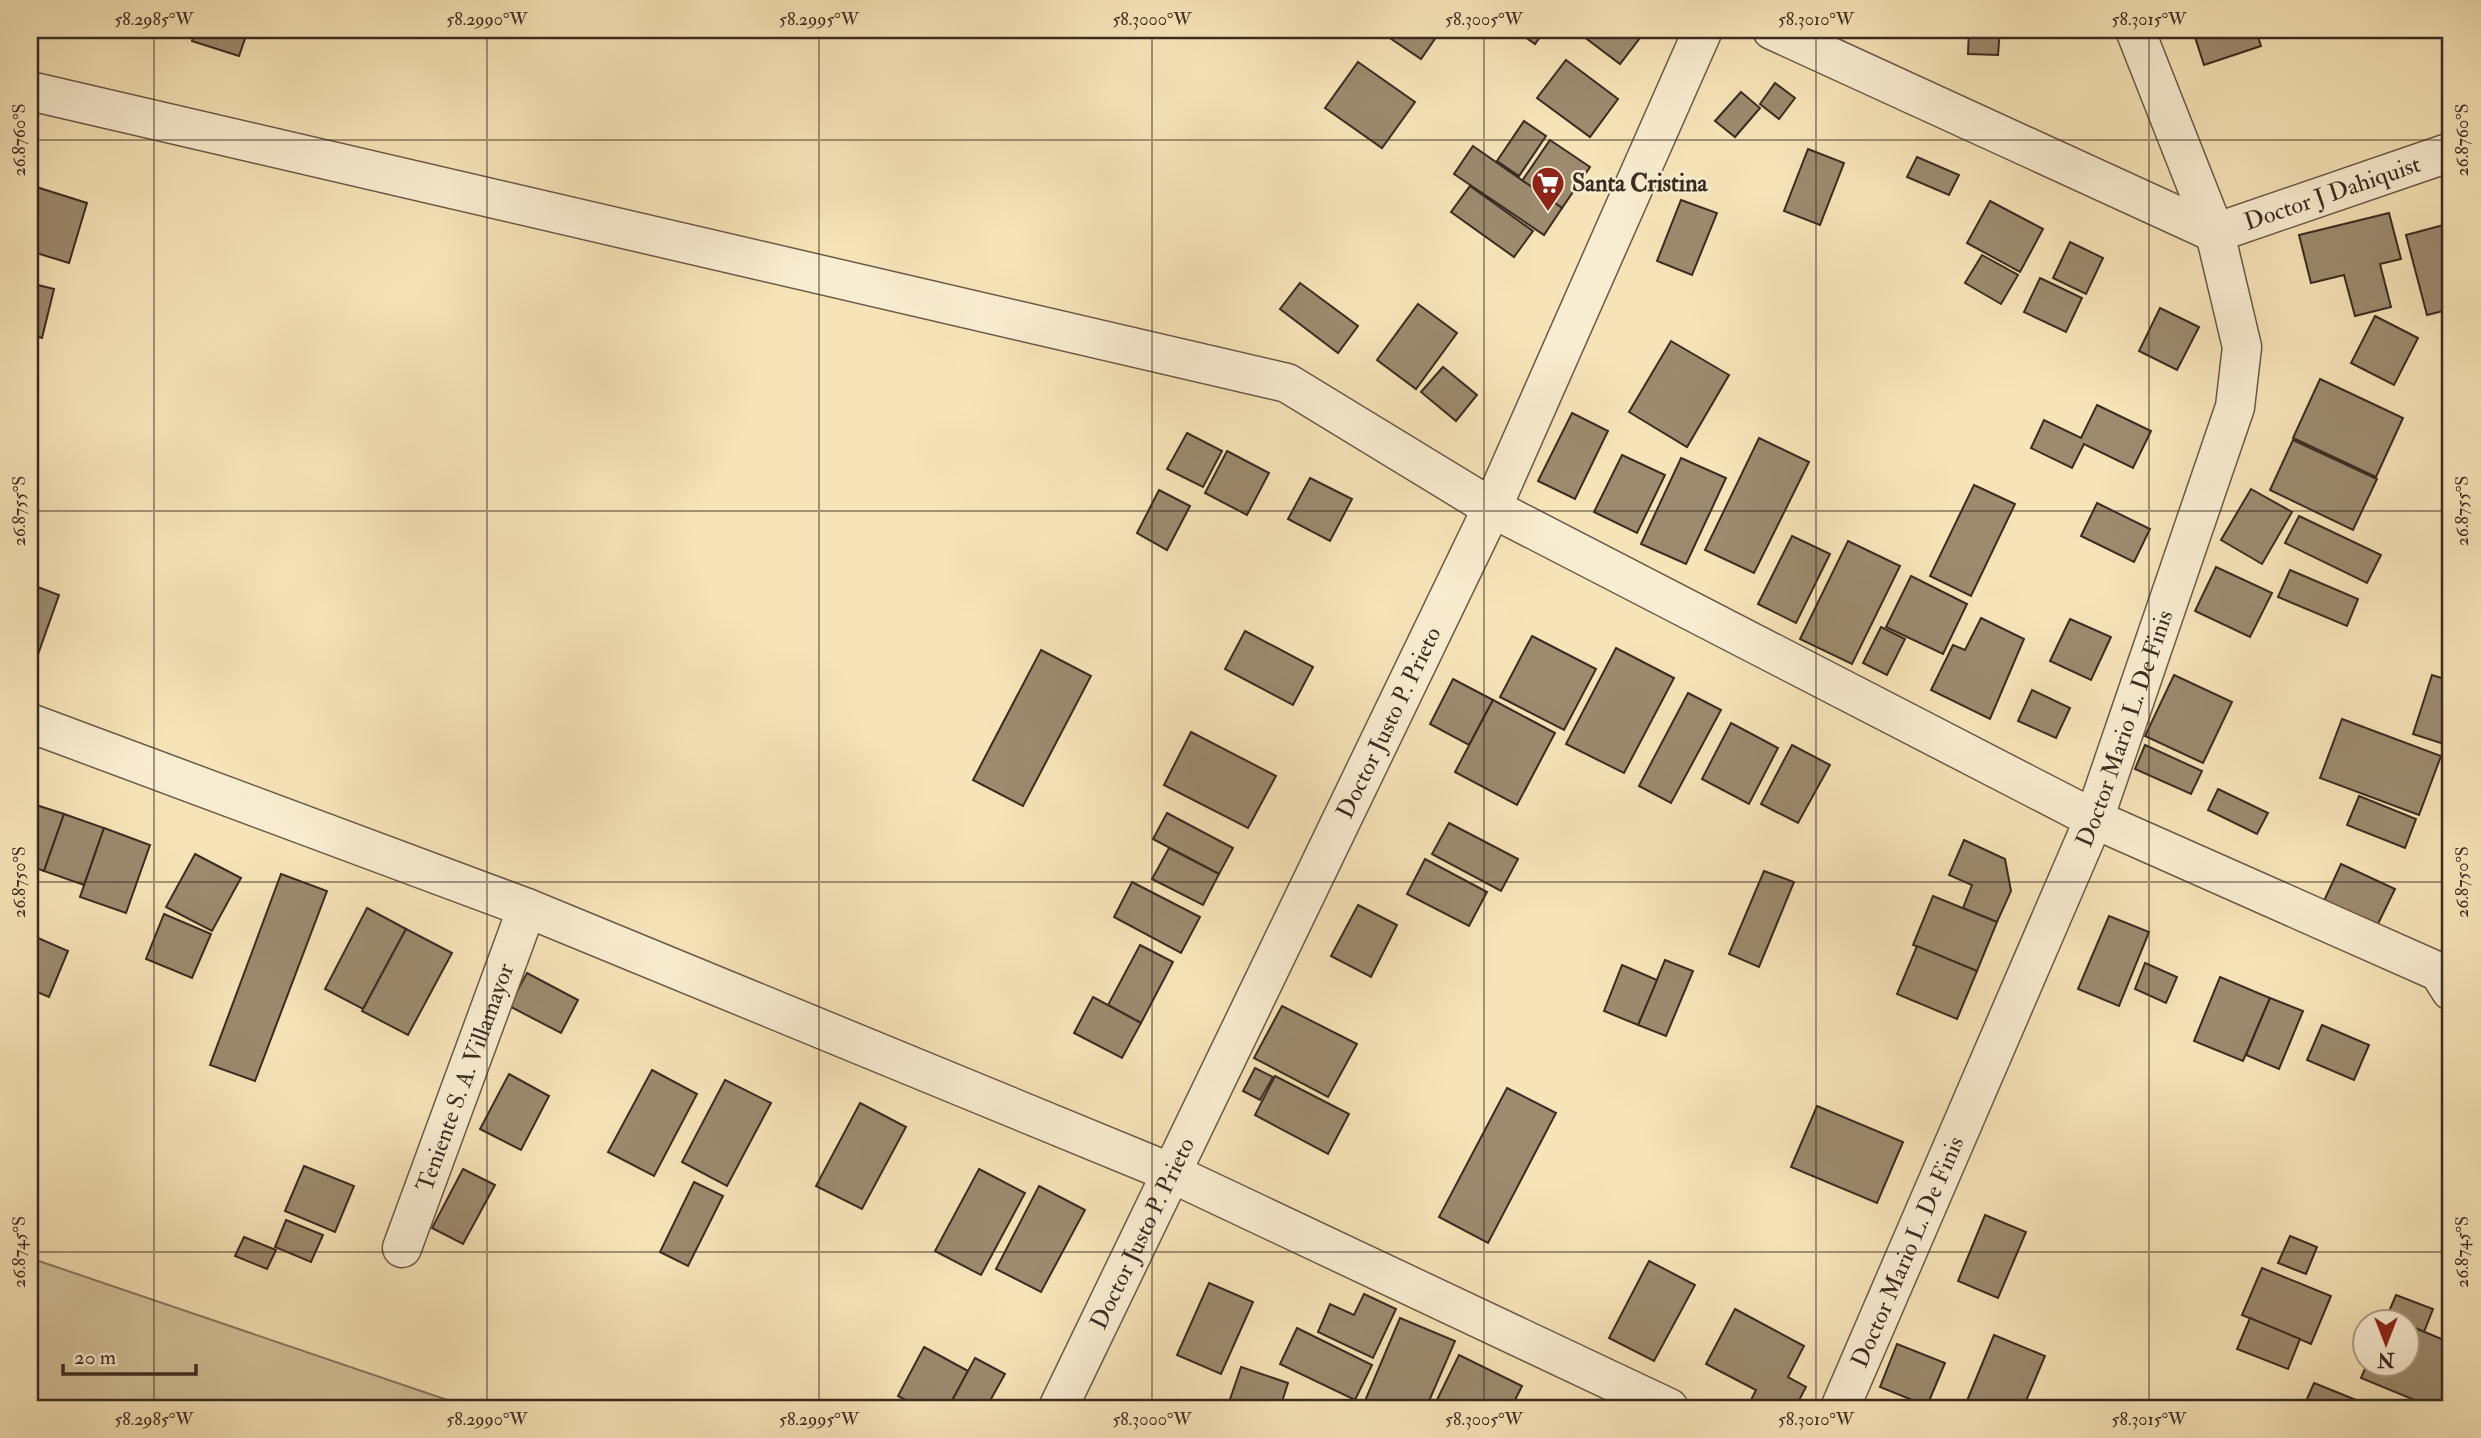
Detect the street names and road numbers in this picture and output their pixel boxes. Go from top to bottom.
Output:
street label: Doctor J Dahiquist [2240,149,2425,238]
street label: Doctor Mario L. De Finis [2069,606,2180,852]
street label: Doctor Justo P. Prieto [1330,622,1448,824]
street label: Teniente S. A. Villamayor [409,959,521,1196]
street label: Doctor Mario L. De Finis [1844,1132,1971,1373]
street label: Doctor Justo P. Prieto [1083,1133,1202,1334]

